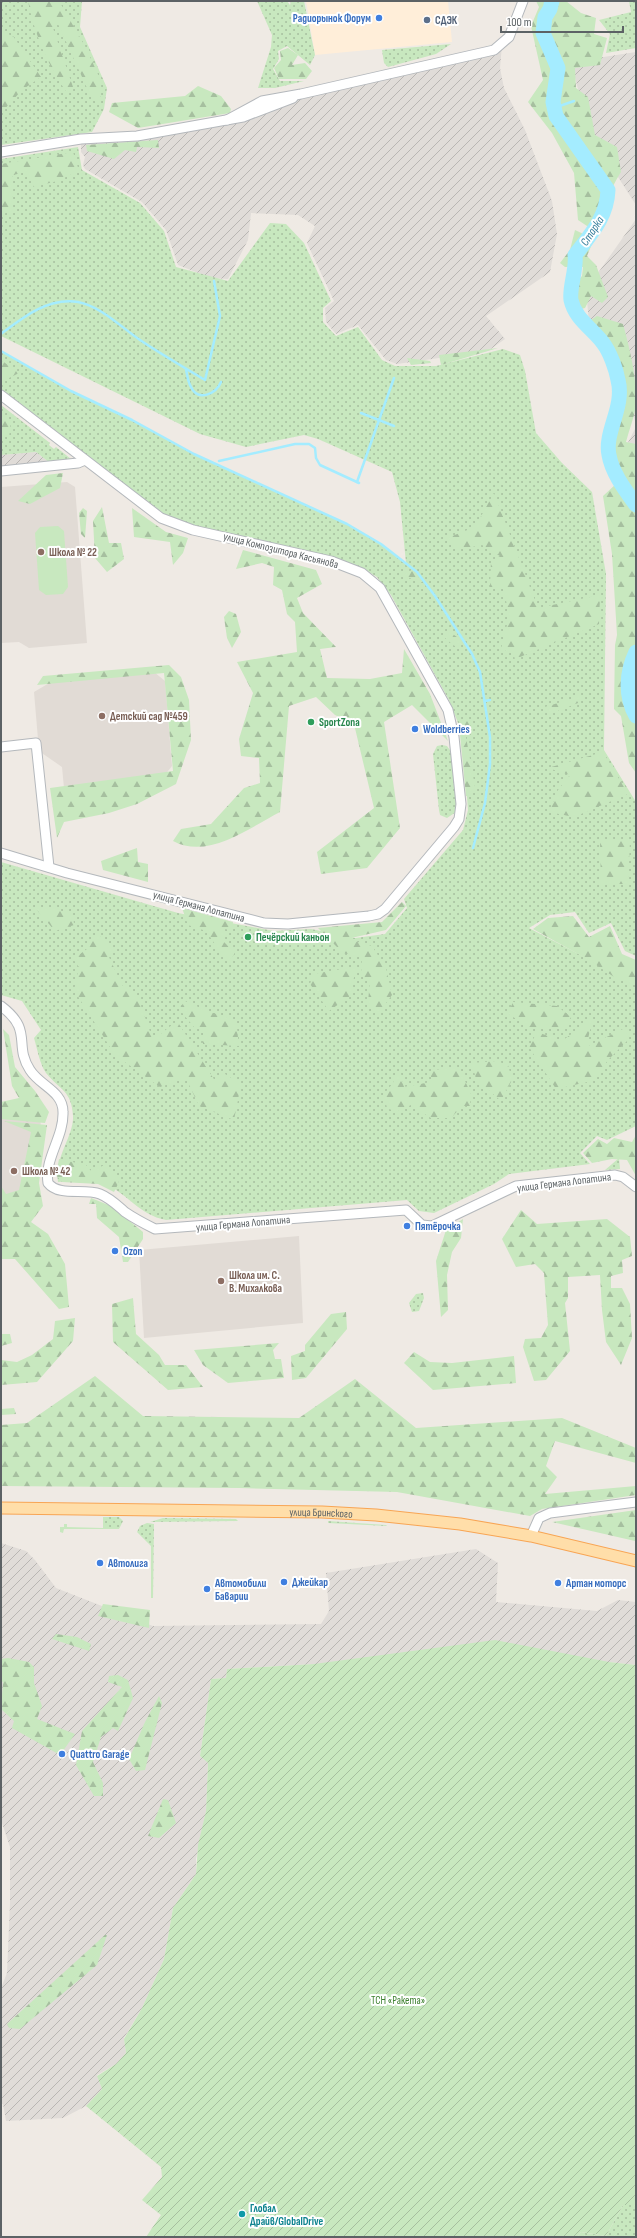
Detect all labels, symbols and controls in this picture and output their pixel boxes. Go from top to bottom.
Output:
scale bar [501,8,623,34]
place label: Радиорынок Форум [293,12,371,25]
marker: Радиорынок Форум [374,13,384,23]
place label: СДЭК [435,14,458,27]
marker: СДЭК [422,15,432,25]
text: 100 m [507,15,532,30]
water label: Старка [577,214,608,249]
street label: улица Композитора Касьянова [222,530,340,571]
place label: Школа № 22 [49,546,97,559]
marker: Школа № 22 [36,547,46,557]
place label: Детский сад №459 [110,710,188,723]
marker: Детский сад №459 [97,711,107,721]
place label: SportZona [319,716,360,729]
marker: SportZona [306,717,316,727]
place label: Woldberries [423,723,470,736]
marker: Woldberries [410,724,420,734]
street label: улица Германа Лопатина [152,888,246,925]
place label: Печёрский каньон [256,931,329,944]
marker: Печёрский каньон [243,932,253,942]
place label: Школа № 42 [22,1165,70,1178]
marker: Школа № 42 [9,1166,19,1176]
street label: улица Германа Лопатина [516,1170,612,1195]
street label: улица Германа Лопатина [195,1213,291,1234]
place label: Пятёрочка [415,1220,461,1233]
marker: Пятёрочка [402,1221,412,1231]
place label: Ozon [123,1245,143,1258]
marker: Ozon [110,1246,120,1256]
place label: Школа им. С. В. Михалкова [229,1269,283,1295]
marker: Школа им. С. В. Михалкова [216,1276,226,1286]
street label: улица Бринского [289,1506,353,1521]
place label: Автолига [107,1557,148,1570]
marker: Автолига [95,1558,105,1568]
place label: Джейкар [292,1576,328,1589]
place label: Автомобили Баварии [214,1577,266,1603]
marker: Джейкар [279,1577,289,1587]
place label: Артан моторс [565,1577,627,1590]
marker: Артан моторс [553,1578,563,1588]
marker: Автомобили Баварии [202,1584,212,1594]
place label: Quattro Garage [70,1748,130,1761]
marker: Quattro Garage [57,1749,67,1759]
park label: ТСН «Ракета» [371,1994,425,2007]
place label: Глобал Драйв/GlobalDrive [250,2202,323,2228]
marker: Глобал Драйв/GlobalDrive [237,2209,247,2219]

